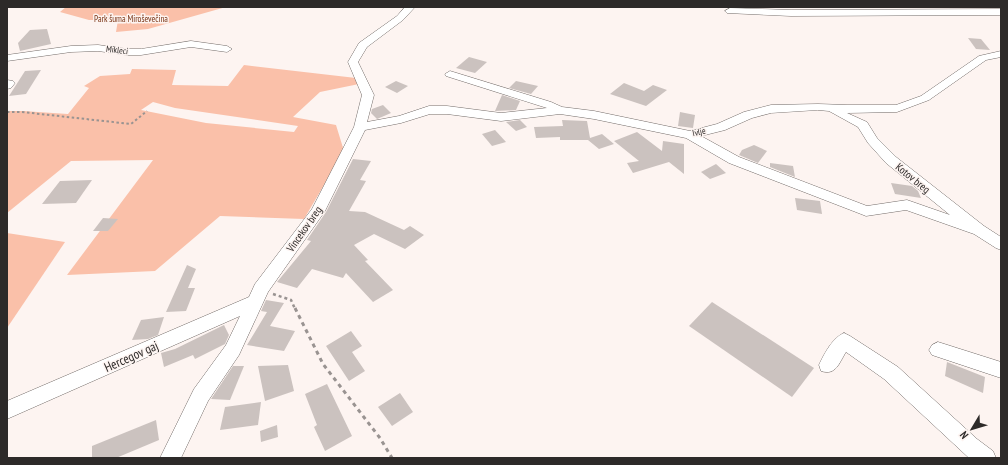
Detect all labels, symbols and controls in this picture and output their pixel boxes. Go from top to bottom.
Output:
park label: Park šuma Miroševečina [94,13,168,24]
street label: Mikleci [105,43,129,56]
street label: Ivlje [691,125,707,139]
street label: Kotov breg [893,160,933,196]
street label: Vincekov breg [283,203,325,255]
street label: Hercegov gaj [101,337,161,376]
north arrow [952,409,992,449]
text: N [957,428,971,442]

